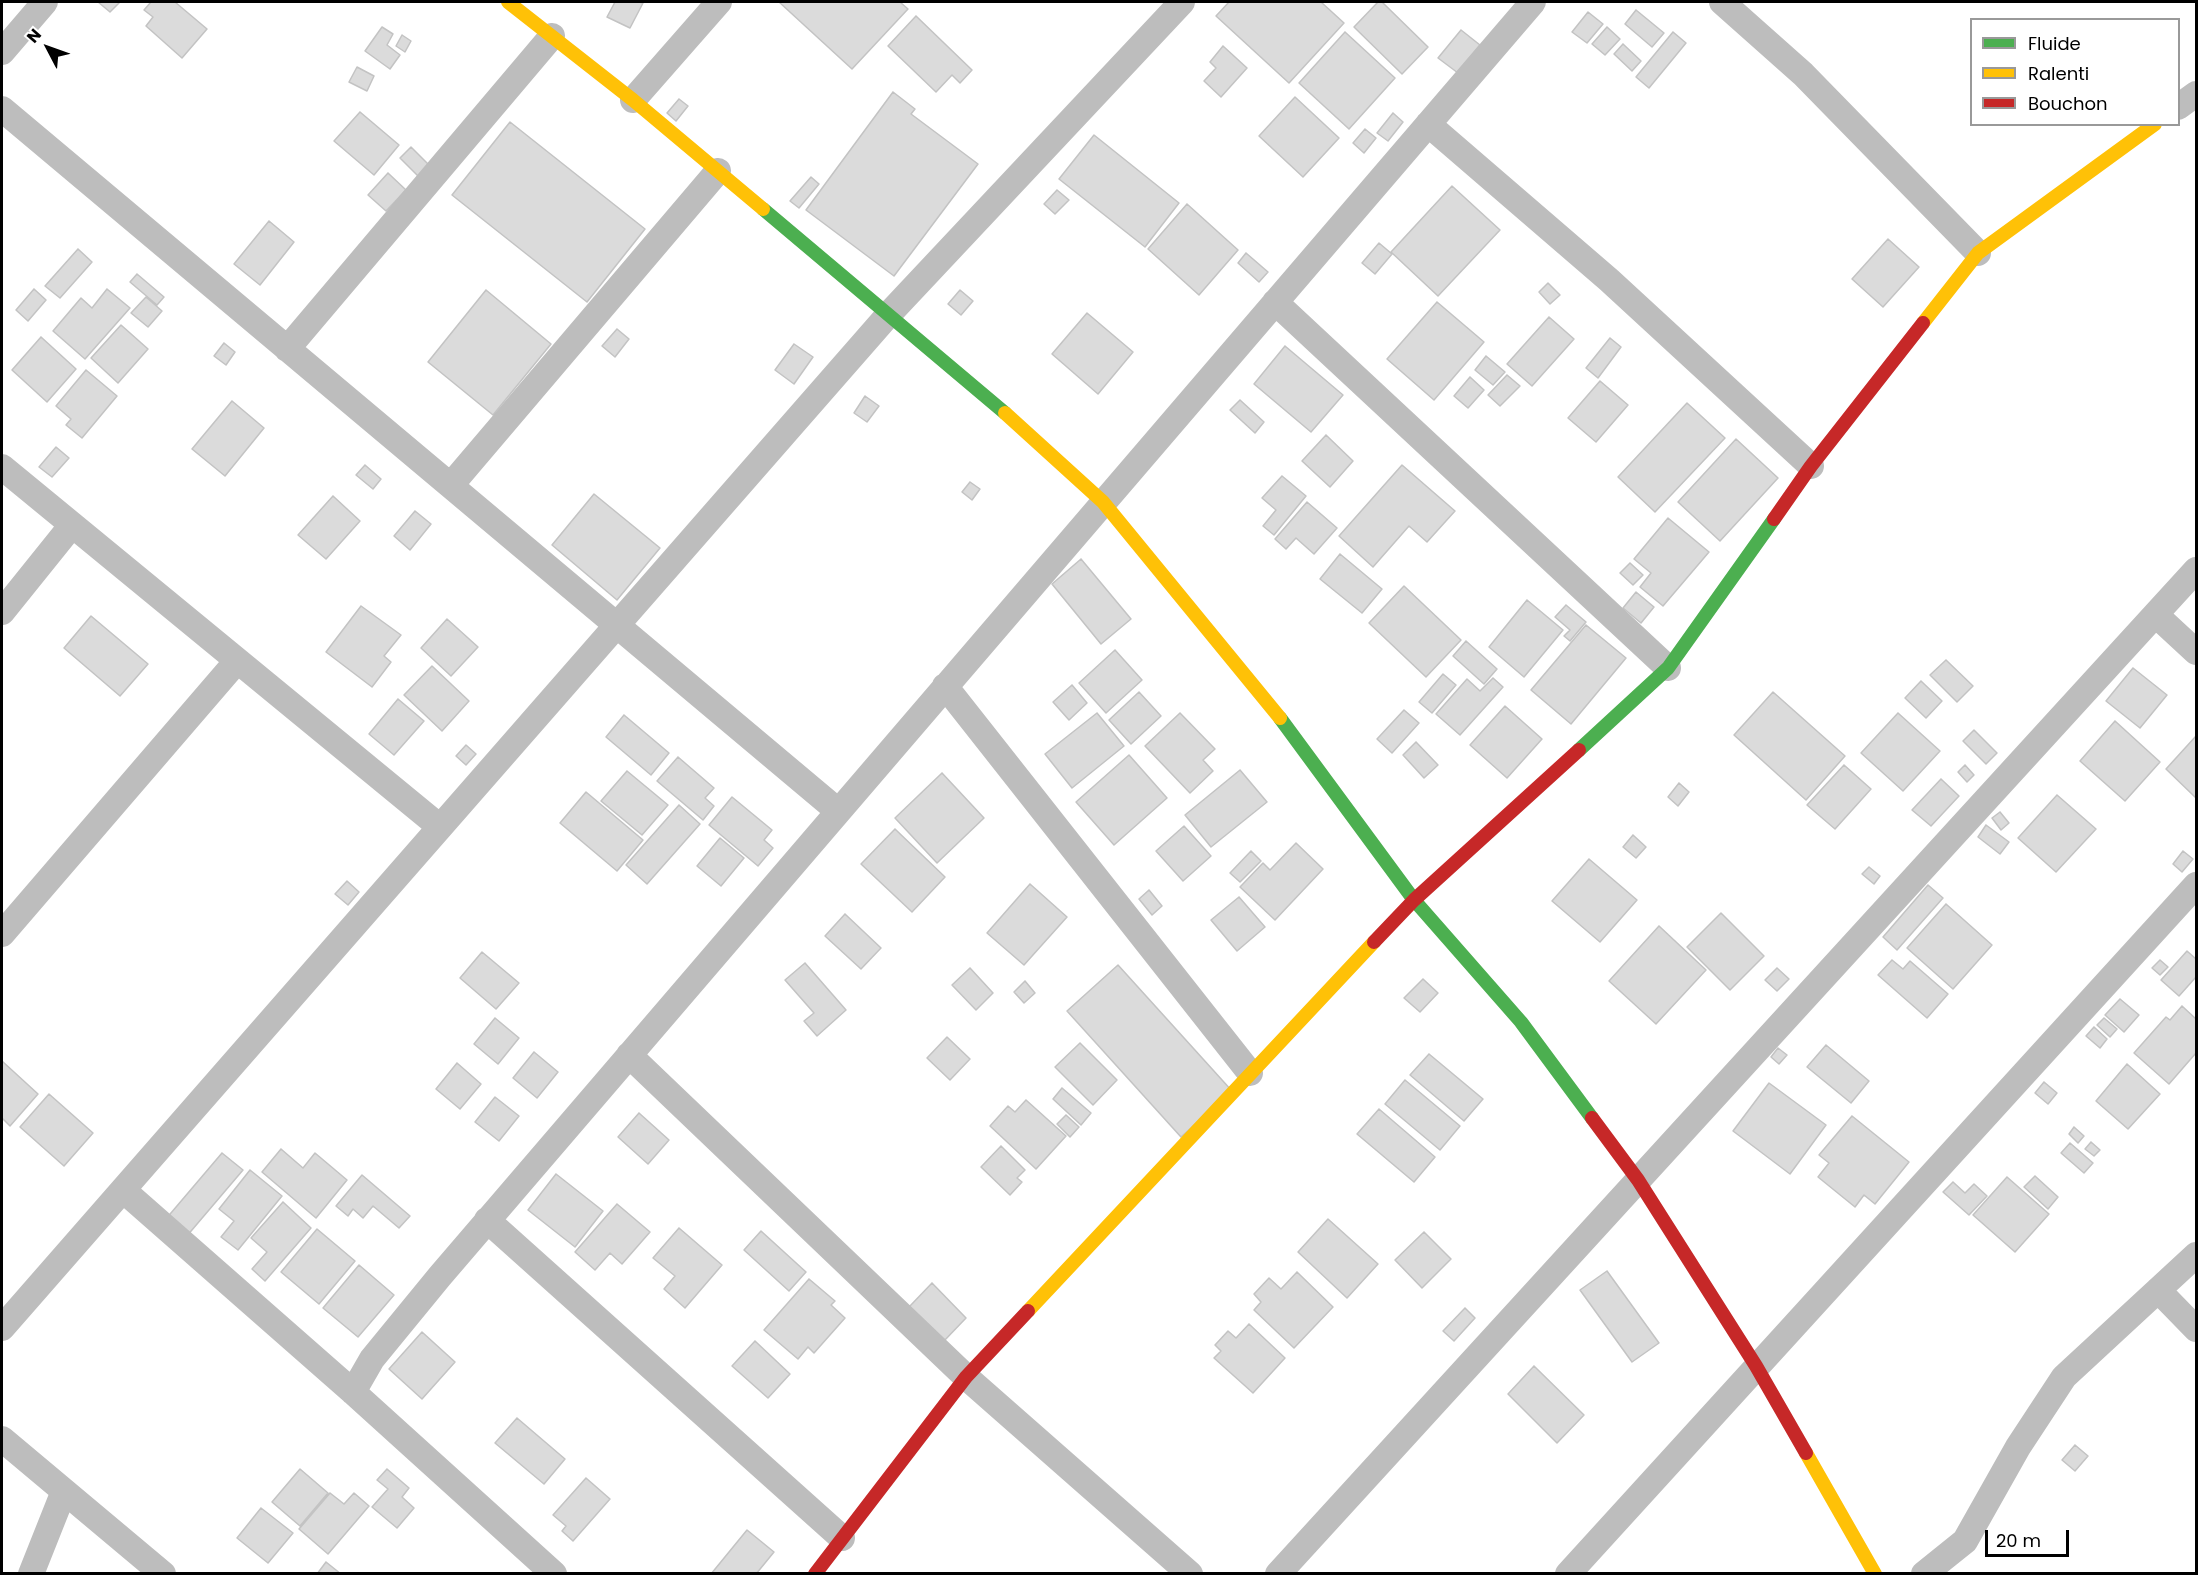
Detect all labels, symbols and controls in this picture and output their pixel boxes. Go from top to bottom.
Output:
north arrow [18,18,78,78]
legend [1970,18,2180,126]
text: N [21,24,47,48]
text: Fluide [2028,31,2081,56]
text: Ralenti [2028,61,2089,86]
text: Bouchon [2028,91,2108,116]
scale bar [1988,1518,2072,1556]
text: 20 m [1996,1528,2041,1553]

